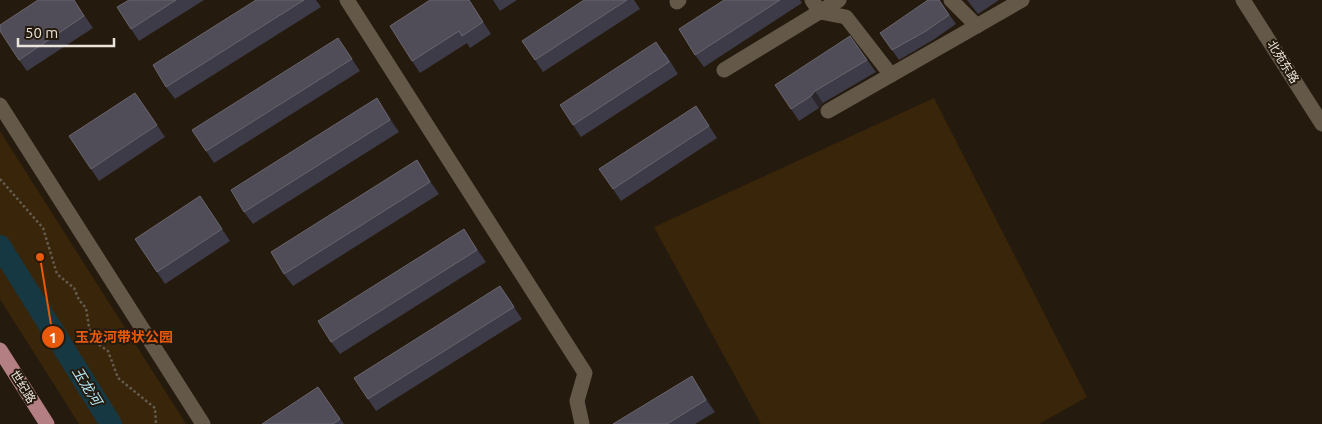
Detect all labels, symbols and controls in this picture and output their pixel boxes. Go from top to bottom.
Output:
scale bar [18,15,114,47]
text: 50 m [25,24,58,41]
street label: 北苑东路 [1265,38,1302,86]
callout: 玉龙河带状公园 [40,323,183,352]
text: 1 [49,329,57,346]
text: 玉龙河带状公园 [75,329,173,345]
water label: 玉龙河 [69,364,107,411]
street label: 世纪路 [8,368,38,405]

